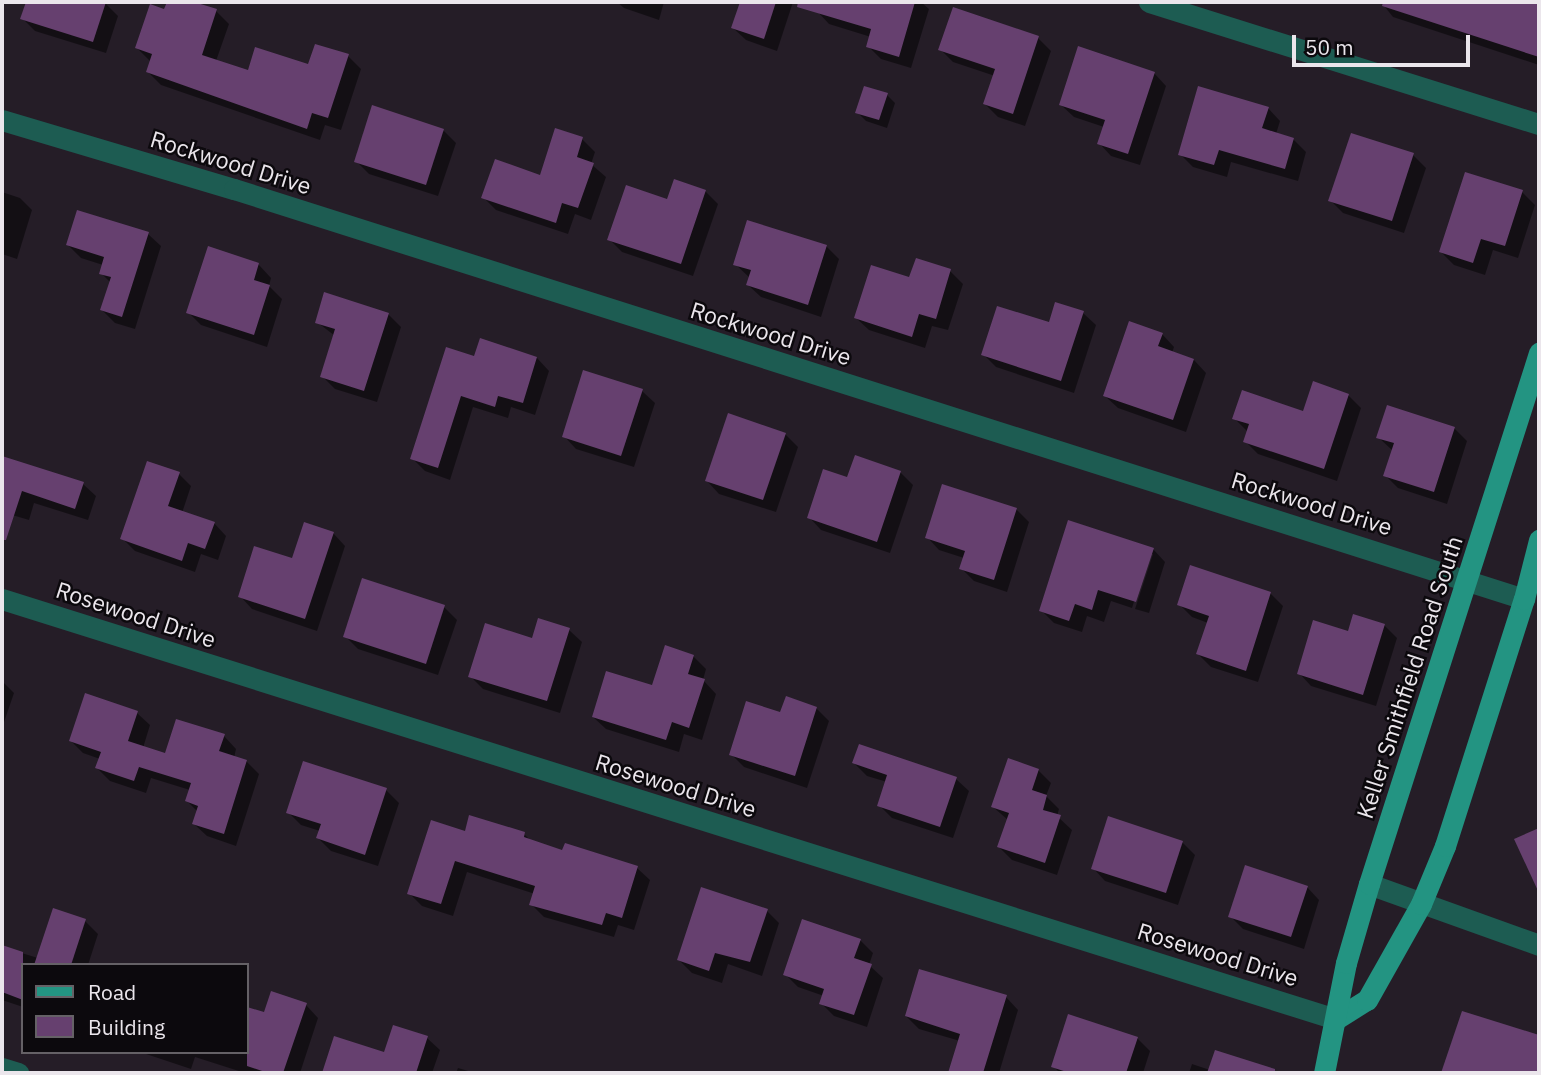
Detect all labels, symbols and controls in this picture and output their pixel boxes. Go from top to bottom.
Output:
scale bar [1296,21,1474,65]
text: 50 m [1305,33,1354,61]
street label: Rockwood Drive [147,124,315,200]
street label: Rockwood Drive [687,295,855,371]
street label: Rockwood Drive [1228,465,1396,541]
street label: Keller Smithfield Road South [1350,532,1468,822]
street label: Rosewood Drive [53,575,219,653]
street label: Rosewood Drive [592,747,760,823]
street label: Rosewood Drive [1134,916,1302,992]
legend [21,963,248,1054]
text: Road [88,978,136,1006]
text: Building [88,1013,165,1041]

